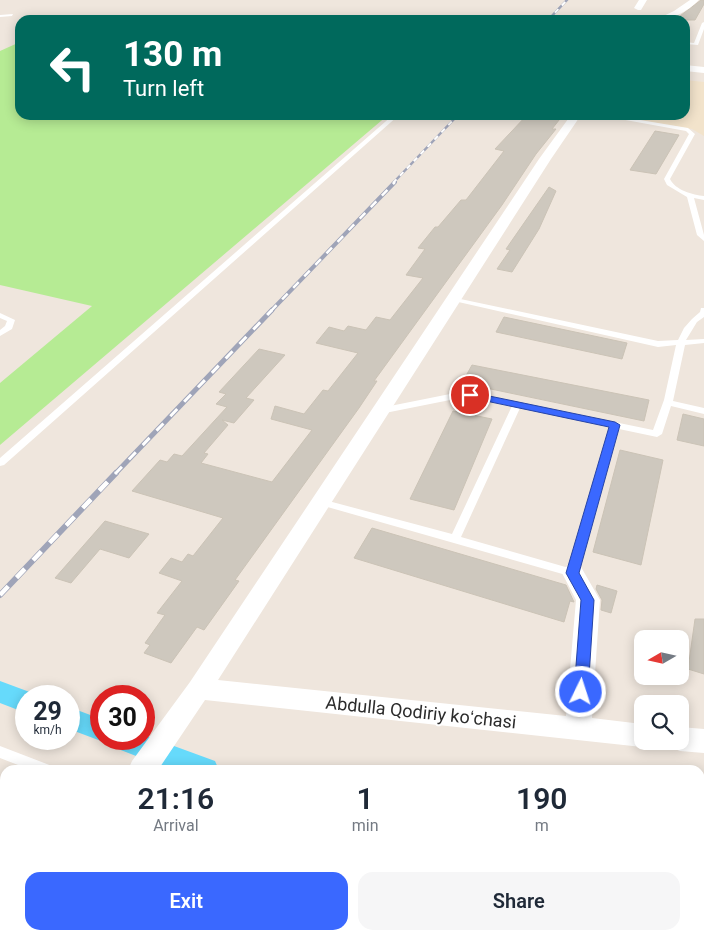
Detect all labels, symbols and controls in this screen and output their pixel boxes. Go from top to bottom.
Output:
text: 130 m [123,34,222,75]
icon: left [40,35,105,100]
text: Turn left [123,76,204,101]
pin [449,374,491,416]
icon: arrive [456,381,484,409]
north arrow [634,630,689,685]
map controls [634,630,689,750]
position arrow [554,665,606,717]
speed limit sign: 30 [90,685,155,750]
street label: Abdulla Qodiriy koʻchasi [325,692,517,732]
button: search [634,695,689,750]
text: 29 [33,697,62,726]
text: km/h [33,723,62,737]
text: 21:16 [138,781,214,816]
text: 1 [357,781,374,816]
text: 190 [516,781,567,816]
text: Arrival [153,816,199,835]
text: min [352,816,379,835]
text: m [535,816,549,835]
button: Exit [25,872,348,930]
button: Share [358,872,680,930]

